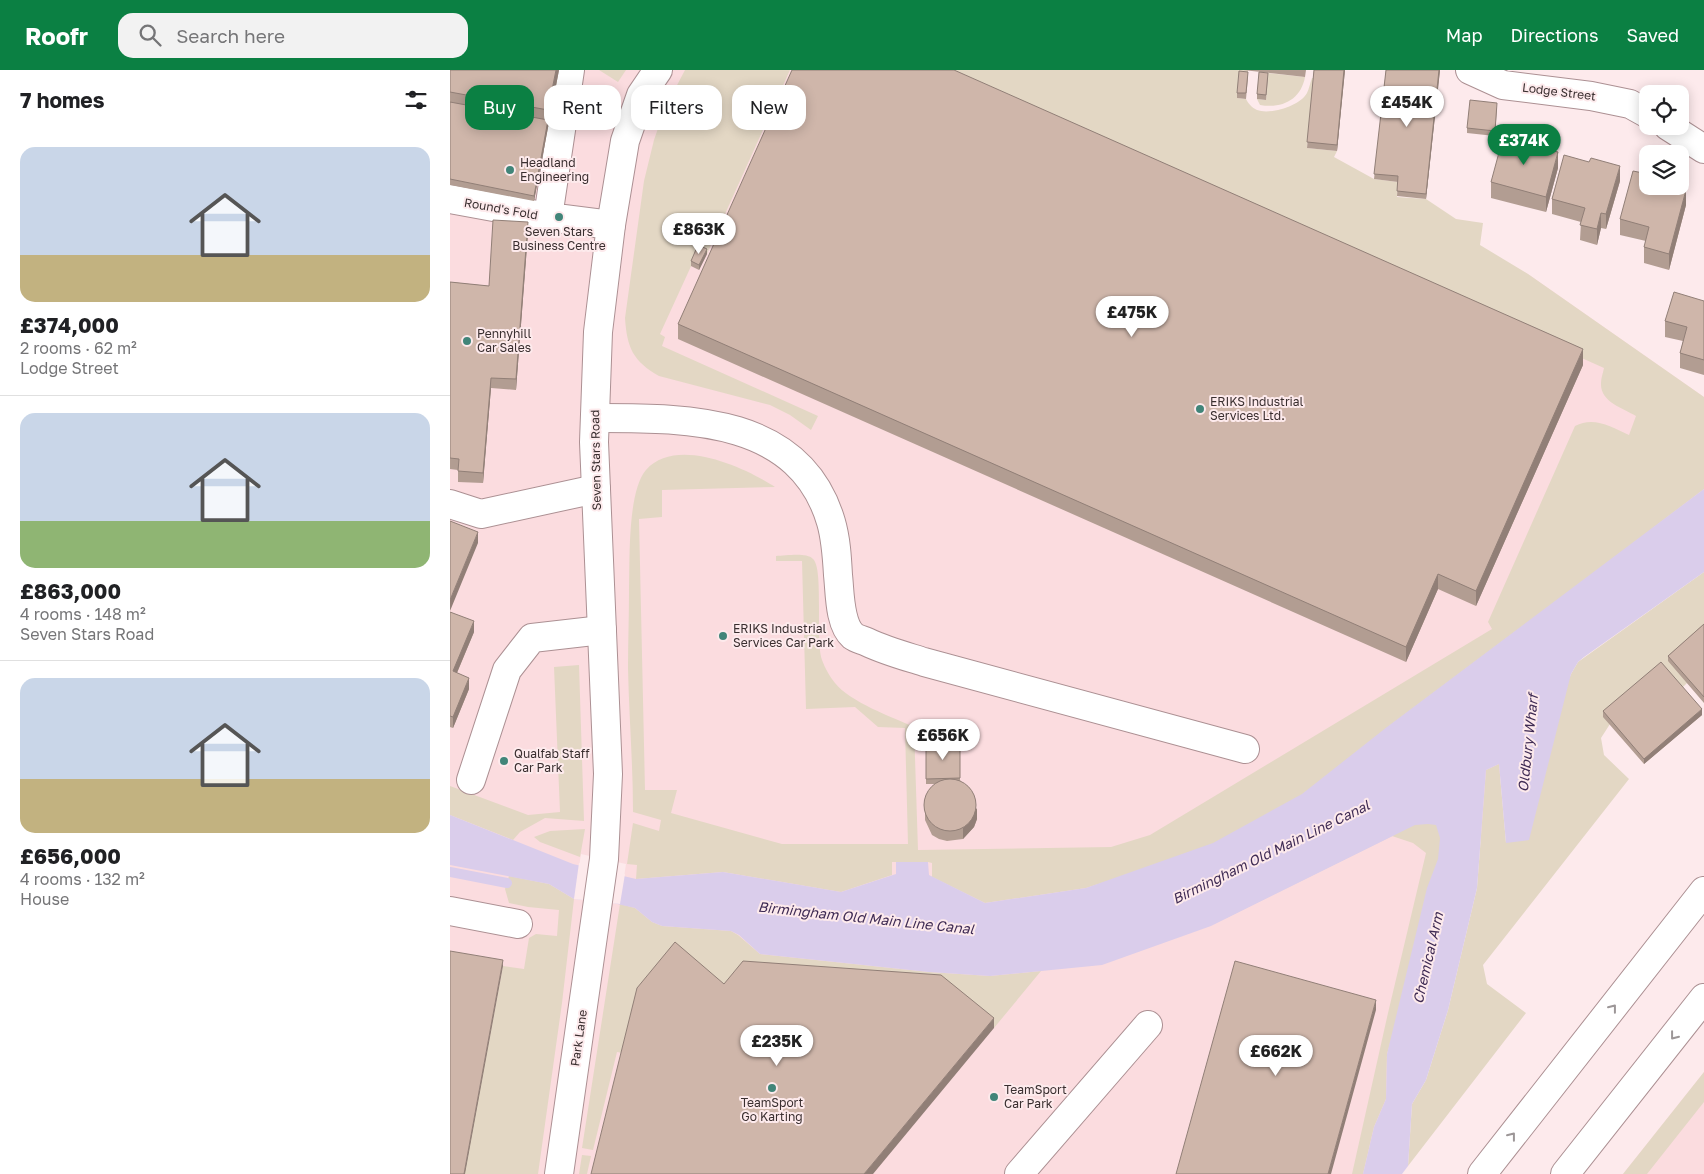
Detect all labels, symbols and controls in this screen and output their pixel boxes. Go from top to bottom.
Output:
search box [118,13,468,58]
text: Roofr [25,21,88,50]
icon: search [136,21,164,49]
text: Search here [176,24,285,47]
text: Map [1446,24,1482,46]
text: Directions [1510,24,1598,46]
text: Saved [1626,24,1679,46]
street label: Lodge Street [1521,80,1597,103]
chip: Buy [465,85,534,130]
chip: Rent [544,85,621,130]
chip: Filters [631,85,722,130]
chip: New [732,85,806,130]
pin: £454K [1372,85,1442,128]
map controls [1639,85,1689,195]
button: locate [1639,85,1689,135]
icon: filters [402,86,430,114]
text: 7 homes [20,87,105,113]
text: £454K [1381,92,1433,112]
pin: £374K [1489,124,1559,166]
text: £374K [1499,130,1549,150]
button: layers [1639,145,1689,195]
place label: Headland Engineering [520,155,589,184]
marker: Headland Engineering [504,164,516,176]
icon: home [180,180,270,270]
street label: Round's Fold [463,195,539,222]
marker: Seven Stars Business Centre [553,211,565,223]
pin: £863K [664,212,734,255]
text: £863K [673,219,725,239]
place label: Seven Stars Business Centre [512,224,606,253]
pin: £475K [1097,296,1167,338]
text: £475K [1107,302,1157,322]
text: £374,000 [20,312,119,338]
place label: Pennyhill Car Sales [477,326,531,355]
marker: Pennyhill Car Sales [461,335,473,347]
text: 2 rooms · 62 m² [20,338,137,358]
text: Lodge Street [20,358,119,378]
place label: ERIKS Industrial Services Ltd. [1210,394,1304,423]
marker: ERIKS Industrial Services Ltd. [1194,403,1206,415]
street label: Seven Stars Road [587,410,604,510]
icon: home [180,445,270,535]
text: £863,000 [20,578,121,604]
text: 4 rooms · 148 m² [20,604,146,624]
place label: ERIKS Industrial Services Car Park [733,621,834,650]
text: Seven Stars Road [20,624,154,644]
marker: ERIKS Industrial Services Car Park [717,630,729,642]
water label: Oldbury Wharf [1514,690,1541,793]
icon: home [180,710,270,800]
pin: £656K [908,718,978,761]
text: £656K [917,725,969,745]
place label: Qualfab Staff Car Park [514,746,590,775]
marker: Qualfab Staff Car Park [498,755,510,767]
water label: Birmingham Old Main Line Canal [1169,796,1373,907]
text: £656,000 [20,843,121,869]
text: 4 rooms · 132 m² [20,869,145,889]
text: House [20,889,69,909]
water label: Birmingham Old Main Line Canal [757,898,976,937]
water label: Chemical Arm [1409,910,1446,1005]
one-way arrow [1607,1005,1615,1014]
street label: Park Lane [567,1009,590,1067]
pin: £235K [742,1024,812,1067]
one-way arrow [1671,1030,1679,1039]
text: £235K [751,1031,803,1051]
pin: £662K [1241,1034,1311,1077]
text: £662K [1250,1041,1302,1061]
marker: TeamSport Go Karting [766,1082,778,1094]
place label: TeamSport Car Park [1004,1082,1067,1111]
marker: TeamSport Car Park [988,1091,1000,1103]
place label: TeamSport Go Karting [741,1095,804,1124]
one-way arrow [1506,1132,1515,1142]

